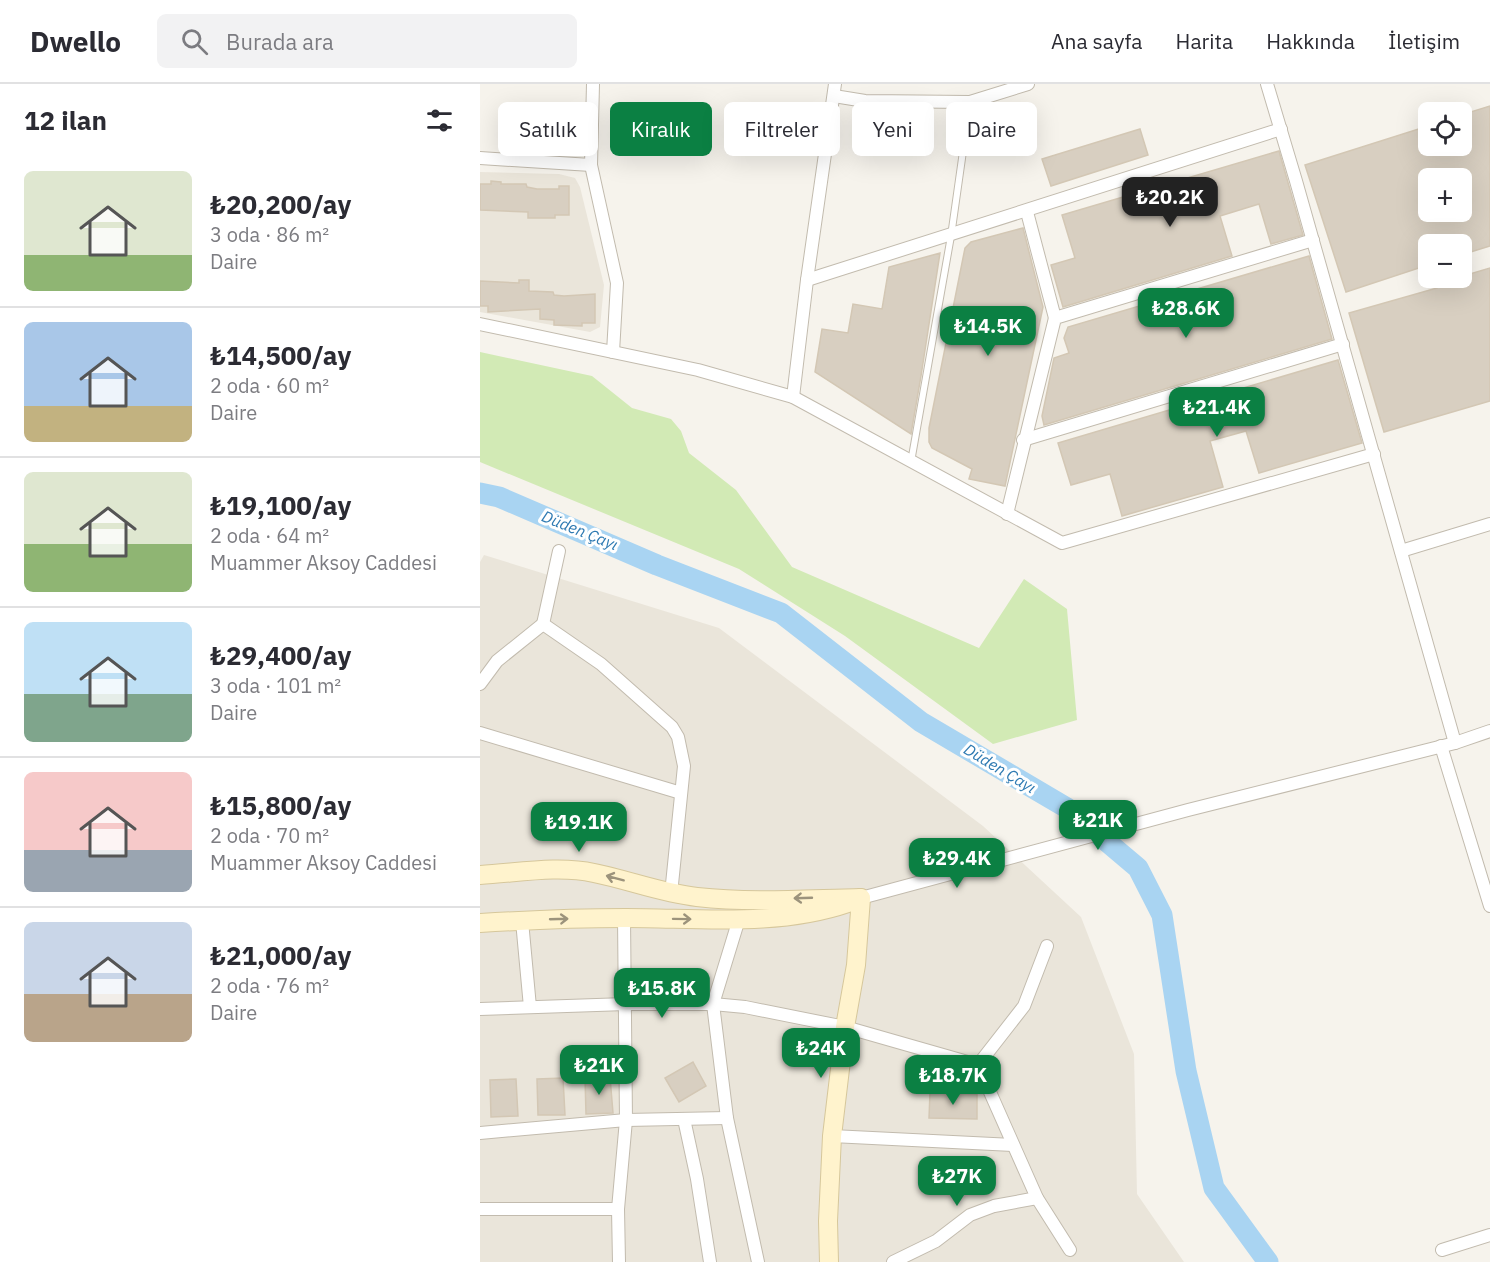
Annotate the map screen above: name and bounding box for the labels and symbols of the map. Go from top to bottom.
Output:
pin: ₺20.2K [1121,177,1219,228]
pin: ₺28.6K [1137,288,1235,339]
pin: ₺14.5K [939,306,1037,357]
pin: ₺21.4K [1168,387,1266,438]
water label: Düden Çayı [539,506,621,554]
water label: Düden Çayı [960,739,1040,797]
pin: ₺21K [1062,800,1134,851]
pin: ₺19.1K [530,802,628,853]
pin: ₺29.4K [908,838,1006,889]
one-way arrow [606,872,625,884]
one-way arrow [793,892,813,903]
one-way arrow [672,913,692,924]
one-way arrow [549,914,569,925]
pin: ₺15.8K [613,968,711,1019]
pin: ₺24K [785,1028,857,1079]
pin: ₺21K [563,1045,635,1096]
pin: ₺18.7K [904,1055,1002,1106]
pin: ₺27K [921,1156,993,1207]

